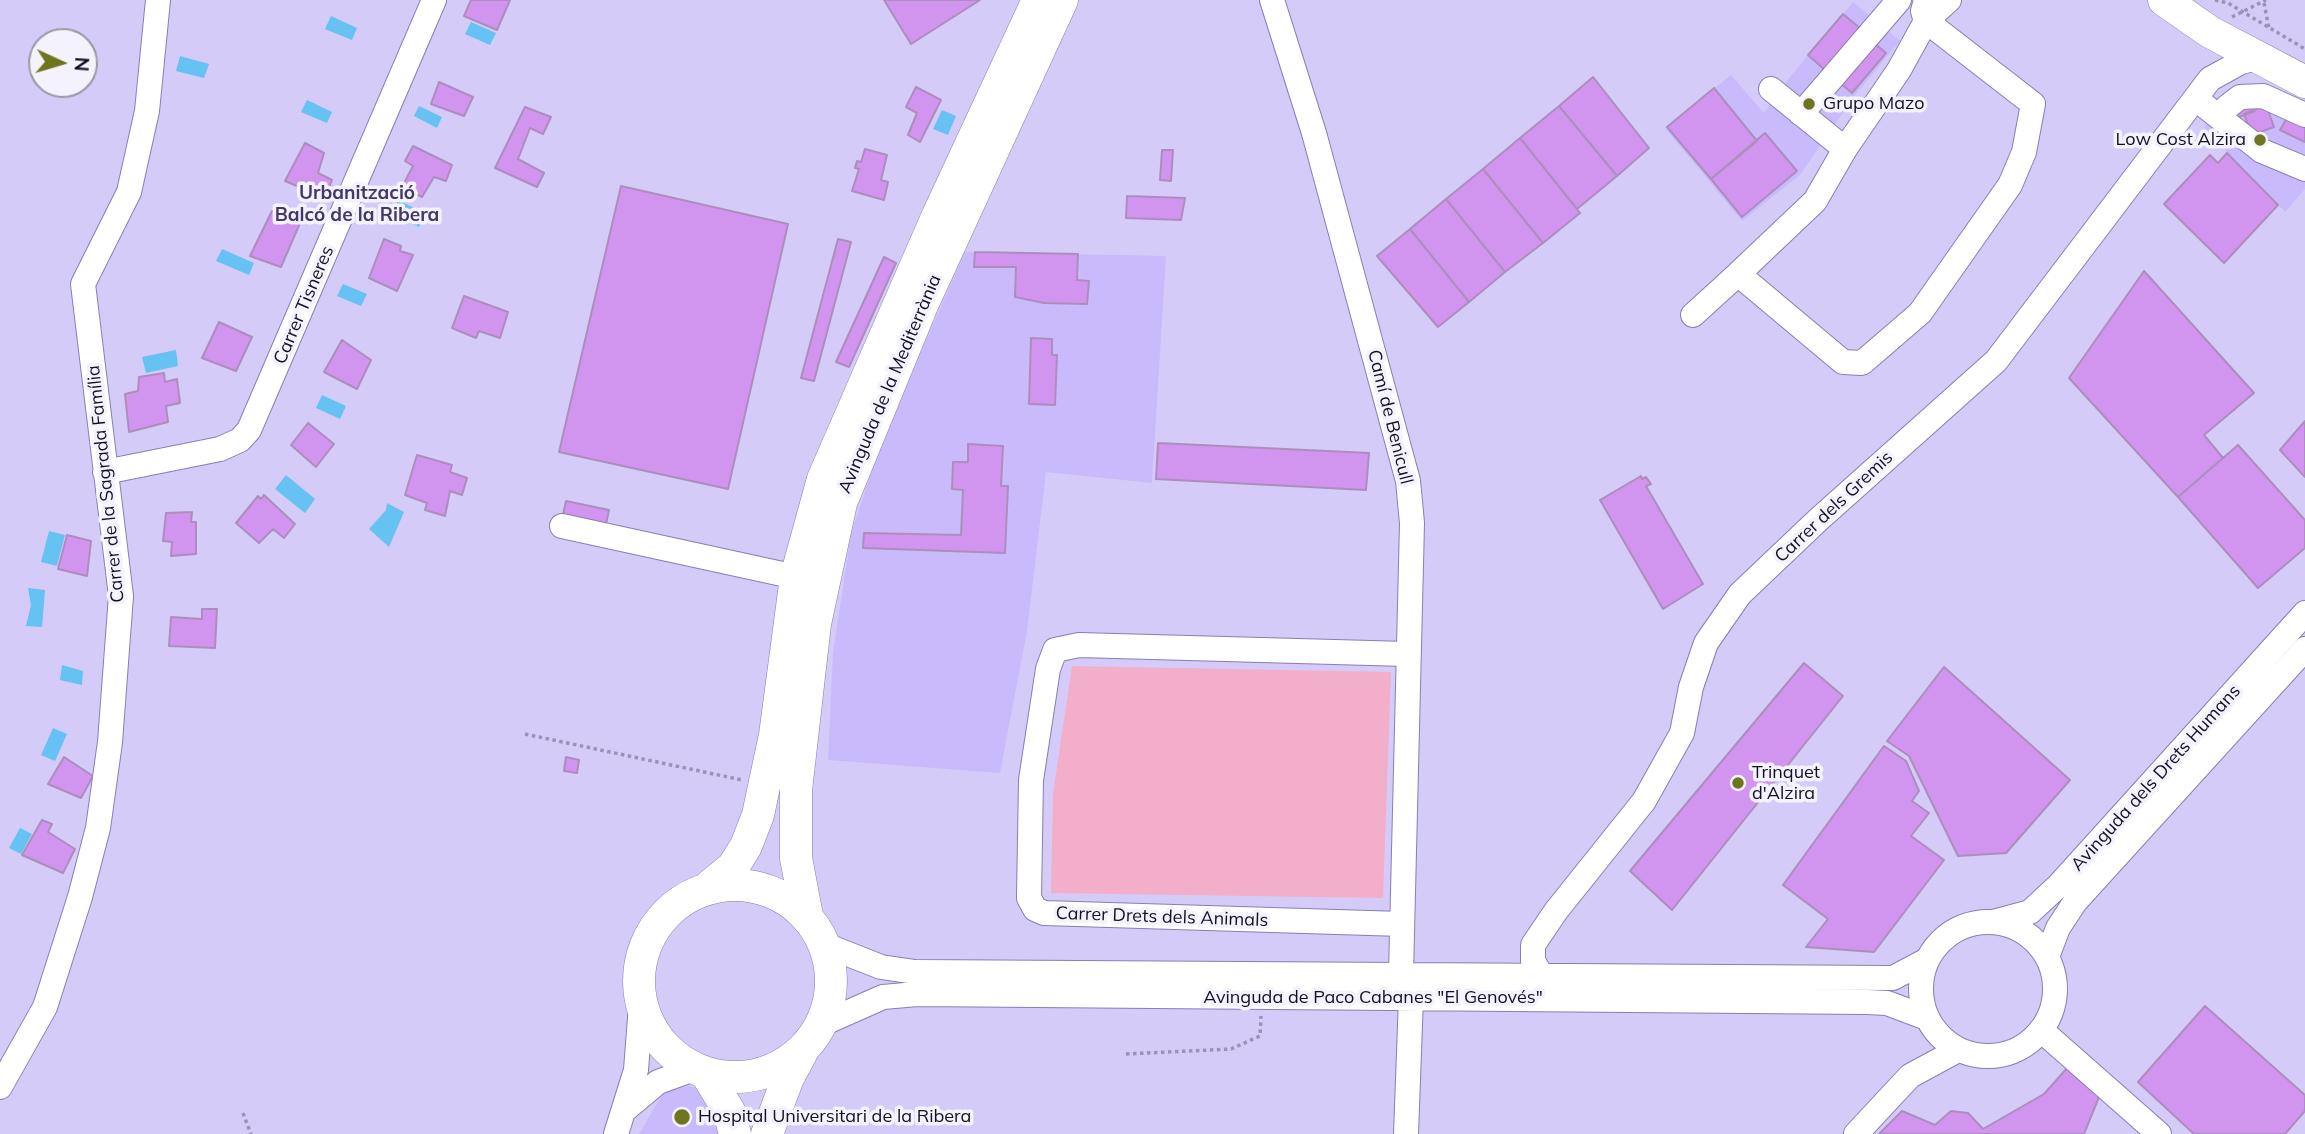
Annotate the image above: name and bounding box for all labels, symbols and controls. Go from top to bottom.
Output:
north arrow [28,28,98,98]
text: N [69,56,94,72]
place label: Grupo Mazo [1823,93,1925,115]
marker: Grupo Mazo [1801,96,1817,112]
place label: Low Cost Alzira [2116,129,2246,151]
marker: Low Cost Alzira [2252,132,2268,148]
district label: Urbanització Balcó de la Ribera [275,182,439,226]
street label: Carrer Tisneres [269,243,339,367]
street label: Avinguda de la Mediterrània [834,271,946,497]
street label: Camí de Benicull [1363,348,1417,486]
street label: Carrer de la Sagrada Família [83,364,129,604]
street label: Carrer dels Gremis [1770,447,1898,567]
street label: Avinguda dels Drets Humans [2067,680,2245,876]
place label: Trinquet d'Alzira [1752,762,1820,804]
marker: Trinquet d'Alzira [1730,775,1746,791]
street label: Carrer Drets dels Animals [1055,902,1269,932]
street label: Avinguda de Paco Cabanes "El Genovés" [1203,987,1543,1009]
place label: Hospital Universitari de la Ribera [698,1106,971,1128]
marker: Hospital Universitari de la Ribera [672,1107,692,1127]

